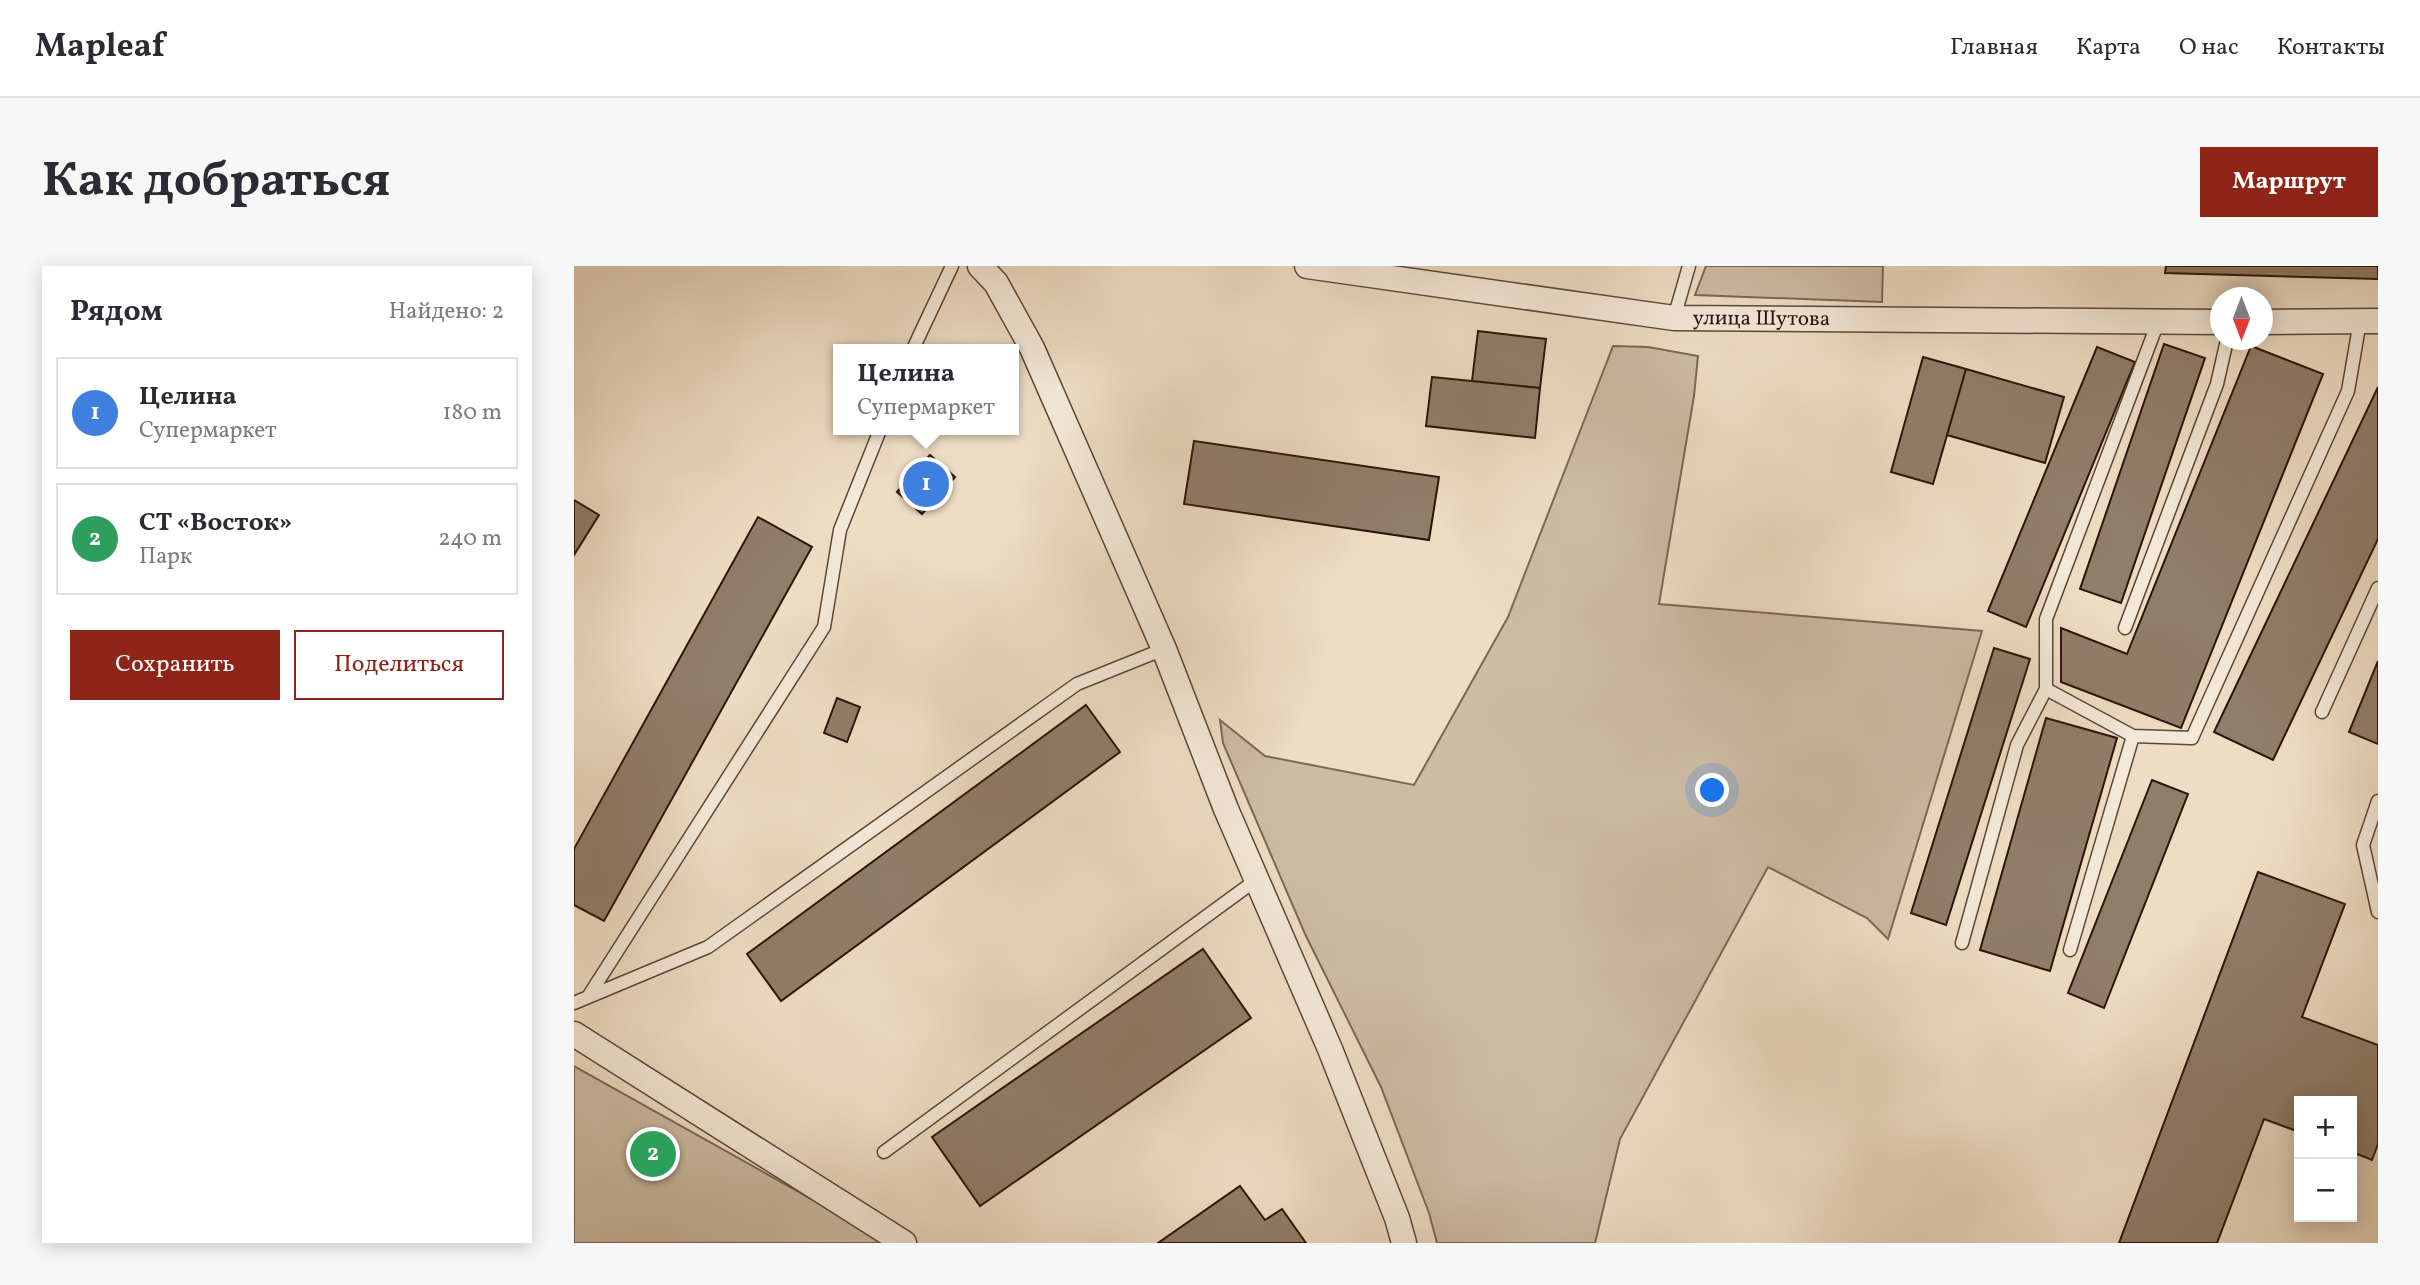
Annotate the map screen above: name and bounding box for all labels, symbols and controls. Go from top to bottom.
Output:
text: Mapleaf [35,25,165,71]
text: Главная [1950,31,2038,65]
text: Карта [2076,31,2141,65]
text: О нас [2179,31,2239,65]
text: Контакты [2277,31,2385,65]
button: Маршрут [2200,147,2378,217]
text: Как добраться [42,148,390,217]
north arrow [2210,287,2273,350]
text: Рядом [70,291,163,333]
text: Найдено: 2 [389,296,504,328]
street label: улица Шутова [1692,304,1830,334]
popup [833,344,1019,435]
text: Целина [857,356,955,392]
text: Целина [139,379,237,415]
text: Супермаркет [857,392,995,424]
text: 1 [90,397,100,429]
text: 180 m [443,397,502,429]
text: Супермаркет [139,415,277,447]
pin: 1 [903,458,949,510]
text: СТ «Восток» [139,505,292,541]
text: 2 [89,523,101,555]
text: 240 m [438,523,502,555]
text: Парк [139,541,192,573]
button: Сохранить [70,630,280,700]
button: Поделиться [294,630,504,700]
your location [1695,773,1729,807]
map controls [2294,1096,2357,1222]
button: + [2294,1096,2357,1159]
pin: 2 [630,1128,676,1180]
button: − [2294,1159,2357,1222]

